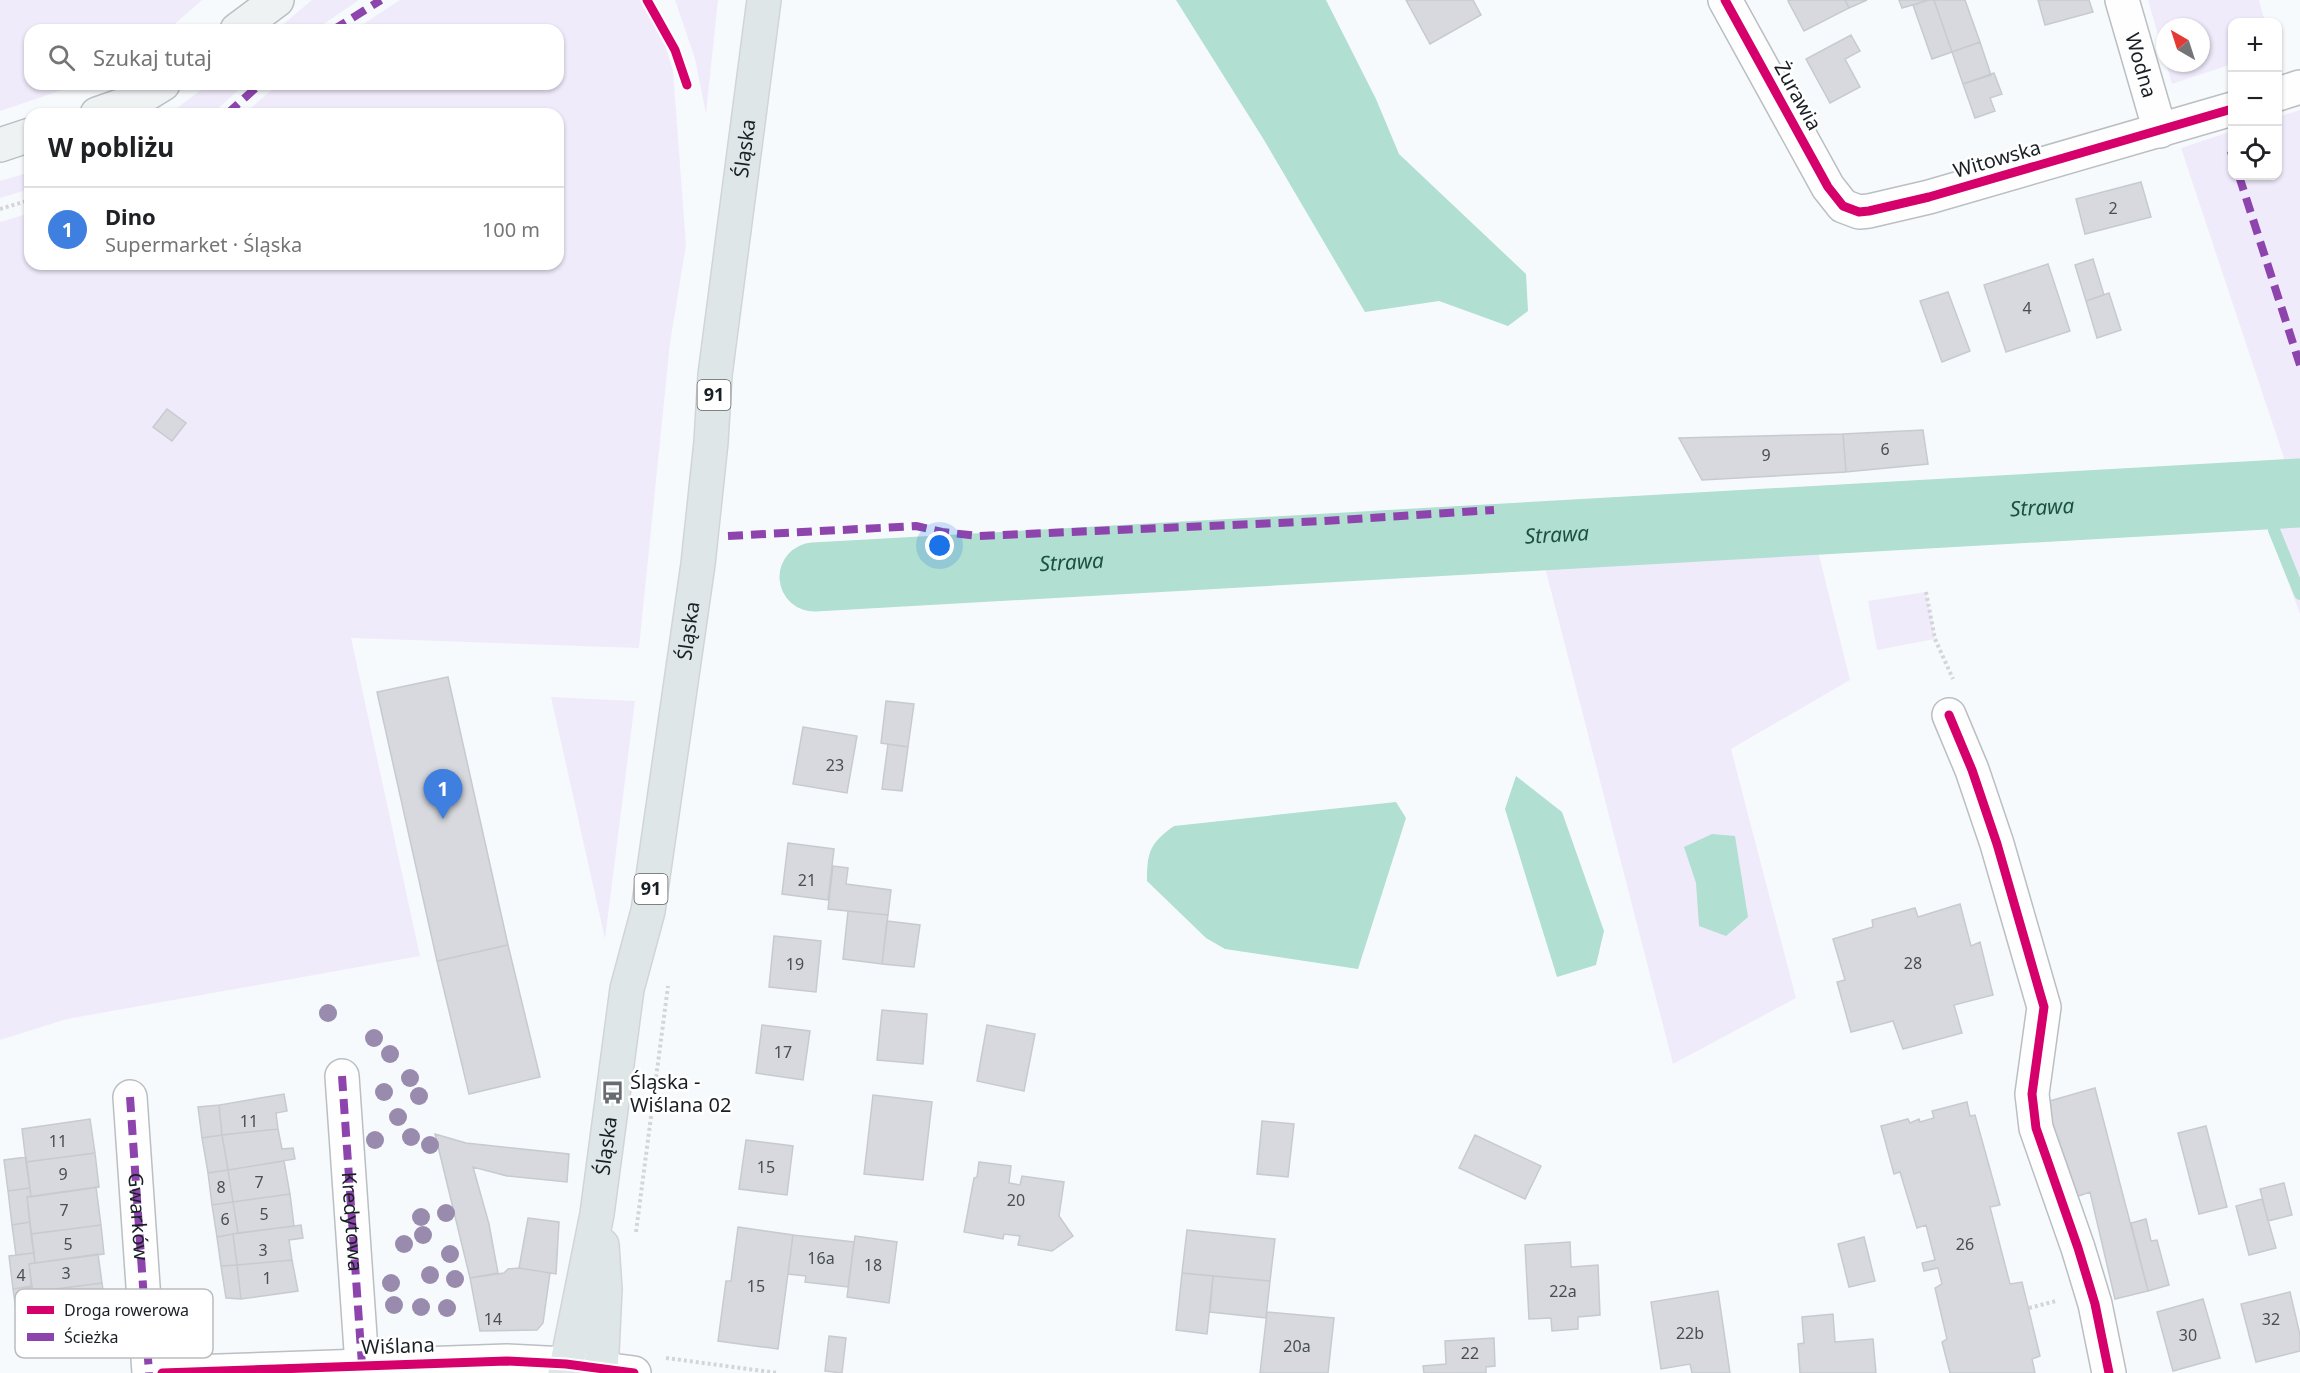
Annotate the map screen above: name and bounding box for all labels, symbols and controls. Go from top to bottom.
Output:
north arrow [2156,18,2210,72]
map controls [2228,18,2282,180]
button: + [2228,18,2282,72]
search box [24,24,564,90]
street label: Wodna [2119,30,2164,101]
icon: search [45,41,78,74]
text: Szukaj tutaj [93,42,212,72]
street label: Żurawia [1768,56,1828,135]
button: − [2228,72,2282,126]
street label: Śląska [727,117,761,179]
button: locate [2228,126,2282,180]
text: W pobliżu [48,129,174,165]
street label: Witowska [1950,133,2044,184]
house number: 2 [2108,197,2118,219]
text: Dino [105,201,156,231]
text: 1 [62,216,73,243]
text: 100 m [482,216,540,243]
text: Supermarket · Śląska [105,231,302,258]
house number: 4 [2022,297,2032,319]
road number: 91 [698,380,730,410]
house number: 6 [1880,438,1890,460]
house number: 9 [1761,444,1771,466]
water label: Strawa [2009,491,2075,522]
water label: Strawa [1524,518,1590,550]
your location [925,531,954,560]
water label: Strawa [1038,546,1105,577]
street label: Śląska [670,600,705,662]
house number: 23 [826,754,844,776]
pin: 1 [424,770,462,819]
house number: 21 [798,869,816,891]
road number: 91 [634,874,668,904]
house number: 28 [1904,952,1922,974]
house number: 19 [786,953,804,975]
house number: 17 [774,1041,792,1063]
place label: Śląska - Wiślana 02 [630,1068,731,1118]
bus stop icon: Śląska - Wiślana 02 [599,1080,625,1106]
house number: 11 [240,1110,258,1132]
street label: Śląska [588,1115,623,1177]
house number: 11 [49,1130,67,1152]
house number: 15 [757,1156,775,1178]
house number: 9 [58,1163,68,1185]
house number: 7 [254,1171,264,1193]
street label: Kredytowa [336,1171,369,1272]
street label: Gwarków [122,1172,155,1262]
house number: 8 [216,1176,226,1198]
house number: 20 [1007,1189,1025,1211]
house number: 7 [59,1199,69,1221]
house number: 5 [259,1203,269,1225]
house number: 6 [220,1208,230,1230]
house number: 5 [63,1233,73,1255]
house number: 26 [1956,1233,1974,1255]
house number: 3 [258,1239,268,1261]
house number: 16a [807,1247,835,1269]
house number: 18 [864,1254,882,1276]
house number: 3 [61,1262,71,1284]
house number: 4 [16,1264,26,1286]
house number: 1 [262,1267,272,1289]
house number: 15 [747,1275,765,1297]
house number: 22a [1549,1280,1577,1302]
legend [15,1289,213,1358]
text: Droga rowerowa [64,1299,189,1321]
house number: 14 [484,1308,502,1330]
house number: 32 [2262,1308,2280,1330]
house number: 22b [1676,1322,1704,1344]
house number: 30 [2179,1324,2197,1346]
text: Ścieżka [64,1326,119,1348]
street label: Wiślana [361,1331,435,1360]
house number: 20a [1283,1335,1311,1357]
house number: 22 [1461,1342,1479,1364]

